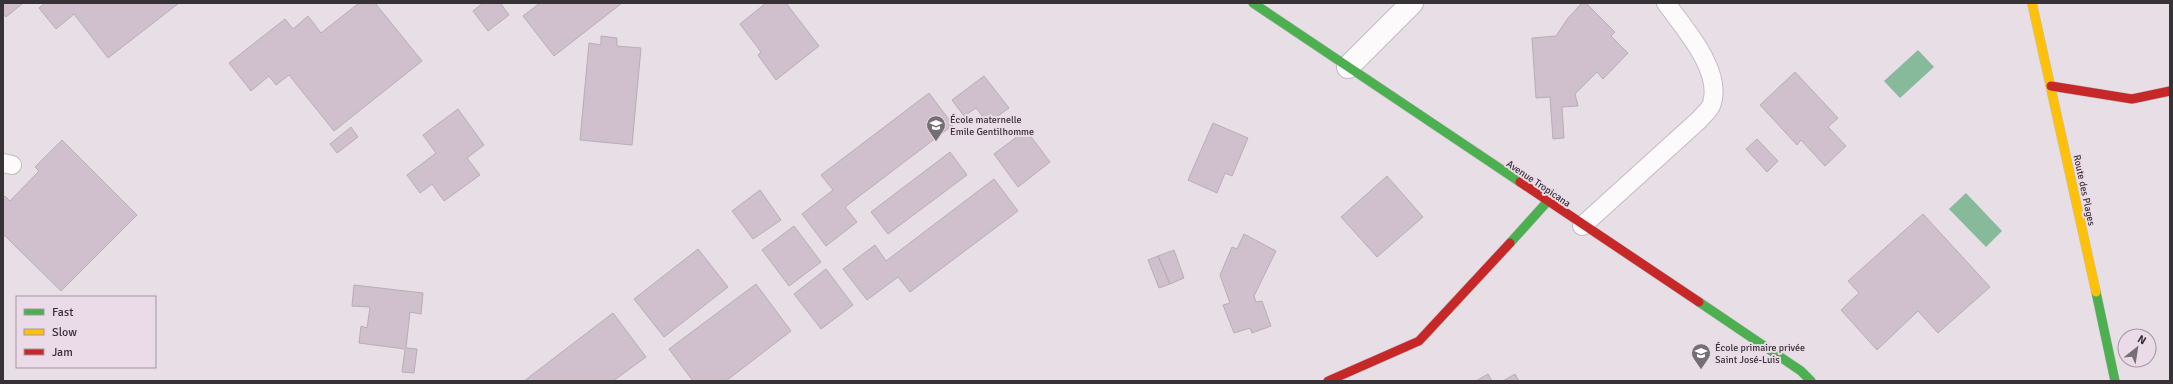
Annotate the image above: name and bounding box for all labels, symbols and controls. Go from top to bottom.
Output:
place label: École maternelle Emile Gentilhomme [950,113,1034,138]
school or university icon: École maternelle Emile Gentilhomme [925,114,947,142]
street label: Route des Plages [2071,154,2098,227]
street label: Avenue Tropicana [1504,158,1573,210]
legend [16,296,156,368]
text: Fast [52,305,73,320]
text: Slow [52,325,77,340]
north arrow [2117,328,2157,368]
text: N [2135,332,2148,347]
place label: École primaire privée Saint José-Luis [1715,341,1805,366]
school or university icon: École primaire privée Saint José-Luis [1690,342,1712,370]
text: Jam [52,345,73,360]

